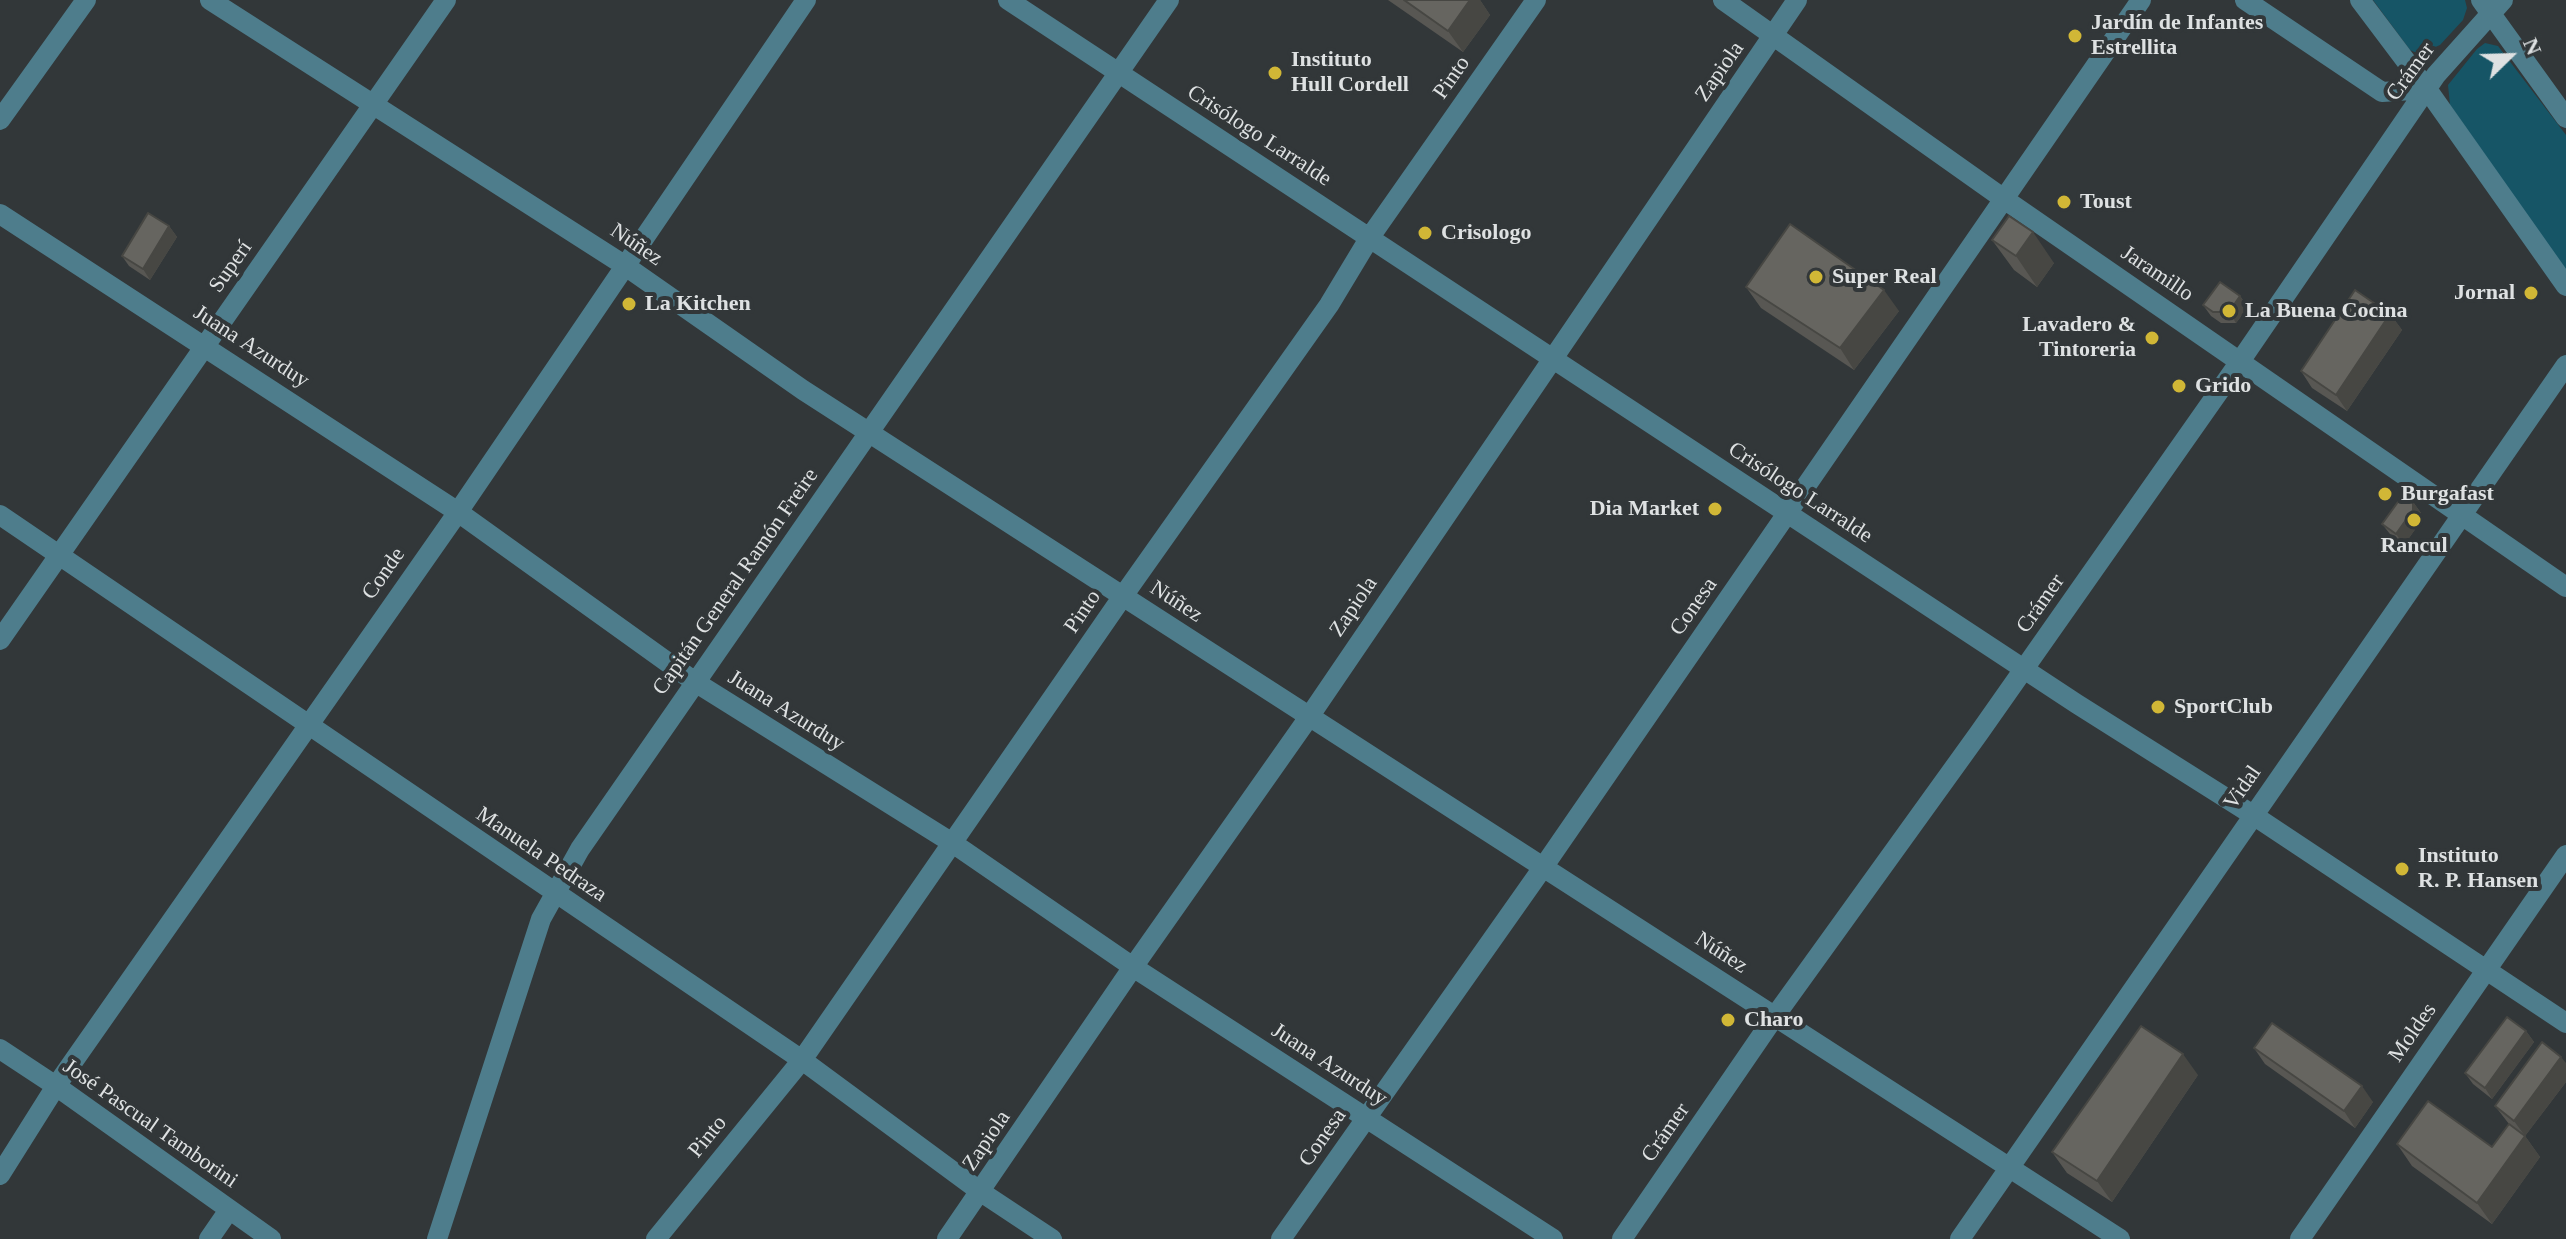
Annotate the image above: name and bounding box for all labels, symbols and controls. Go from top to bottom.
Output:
place label: Jardín de Infantes Estrellita [2091,10,2263,62]
north arrow [2470,16,2550,96]
marker: Jardín de Infantes Estrellita [2066,27,2084,45]
text: N [2518,34,2547,59]
street label: Zapiola [1690,37,1750,107]
street label: Crámer [2381,38,2441,106]
place label: Instituto Hull Cordell [1291,47,1409,98]
street label: Pinto [1428,51,1476,105]
marker: Instituto Hull Cordell [1266,64,1284,82]
street label: Crisólogo Larralde [1182,80,1336,192]
place label: Toust [2080,189,2132,215]
marker: Toust [2055,193,2073,211]
street label: Núñez [605,218,667,272]
place label: Crisologo [1441,220,1531,246]
marker: Crisologo [1416,224,1434,242]
street label: Superí [204,236,258,298]
street label: Jaramillo [2116,240,2198,308]
place label: Super Real [1832,264,1936,290]
marker: Super Real [1807,268,1825,286]
place label: Jornal [2454,280,2515,306]
marker: Jornal [2522,284,2540,302]
place label: La Kitchen [645,291,751,317]
marker: La Kitchen [620,295,638,313]
place label: La Buena Cocina [2245,298,2408,324]
street label: Juana Azurduy [188,300,314,394]
marker: La Buena Cocina [2220,302,2238,320]
place label: Lavadero & Tintoreria [2022,312,2136,364]
marker: Lavadero & Tintoreria [2143,329,2161,347]
place label: Grido [2195,373,2251,399]
marker: Grido [2170,377,2188,395]
street label: Crisólogo Larralde [1723,437,1877,549]
street label: Capitán General Ramón Freire [648,464,824,700]
place label: Burgafast [2401,481,2494,507]
marker: Burgafast [2376,485,2394,503]
place label: Dia Market [1590,496,1699,522]
marker: Dia Market [1706,500,1724,518]
marker: Rancul [2405,511,2423,529]
place label: Rancul [2380,533,2448,559]
street label: Conde [357,543,411,605]
street label: Crámer [2011,569,2071,639]
street label: Zapiola [1324,572,1384,642]
street label: Conesa [1665,573,1723,641]
street label: Núñez [1145,575,1207,629]
street label: Pinto [1059,585,1107,639]
street label: Juana Azurduy [723,665,849,757]
place label: SportClub [2174,694,2273,720]
marker: SportClub [2149,698,2167,716]
street label: Vidal [2219,761,2267,815]
street label: Manuela Pedraza [471,802,611,908]
place label: Instituto R. P. Hansen [2418,843,2538,894]
marker: Instituto R. P. Hansen [2393,860,2411,878]
street label: Núñez [1690,926,1752,980]
street label: Moldes [2383,998,2443,1068]
place label: Charo [1744,1007,1803,1033]
marker: Charo [1719,1011,1737,1029]
street label: Juana Azurduy [1266,1018,1392,1112]
street label: José Pascual Tamborini [57,1054,243,1194]
street label: Crámer [1636,1098,1696,1168]
street label: Conesa [1294,1104,1352,1172]
street label: Zapiola [957,1106,1017,1176]
street label: Pinto [683,1111,733,1163]

